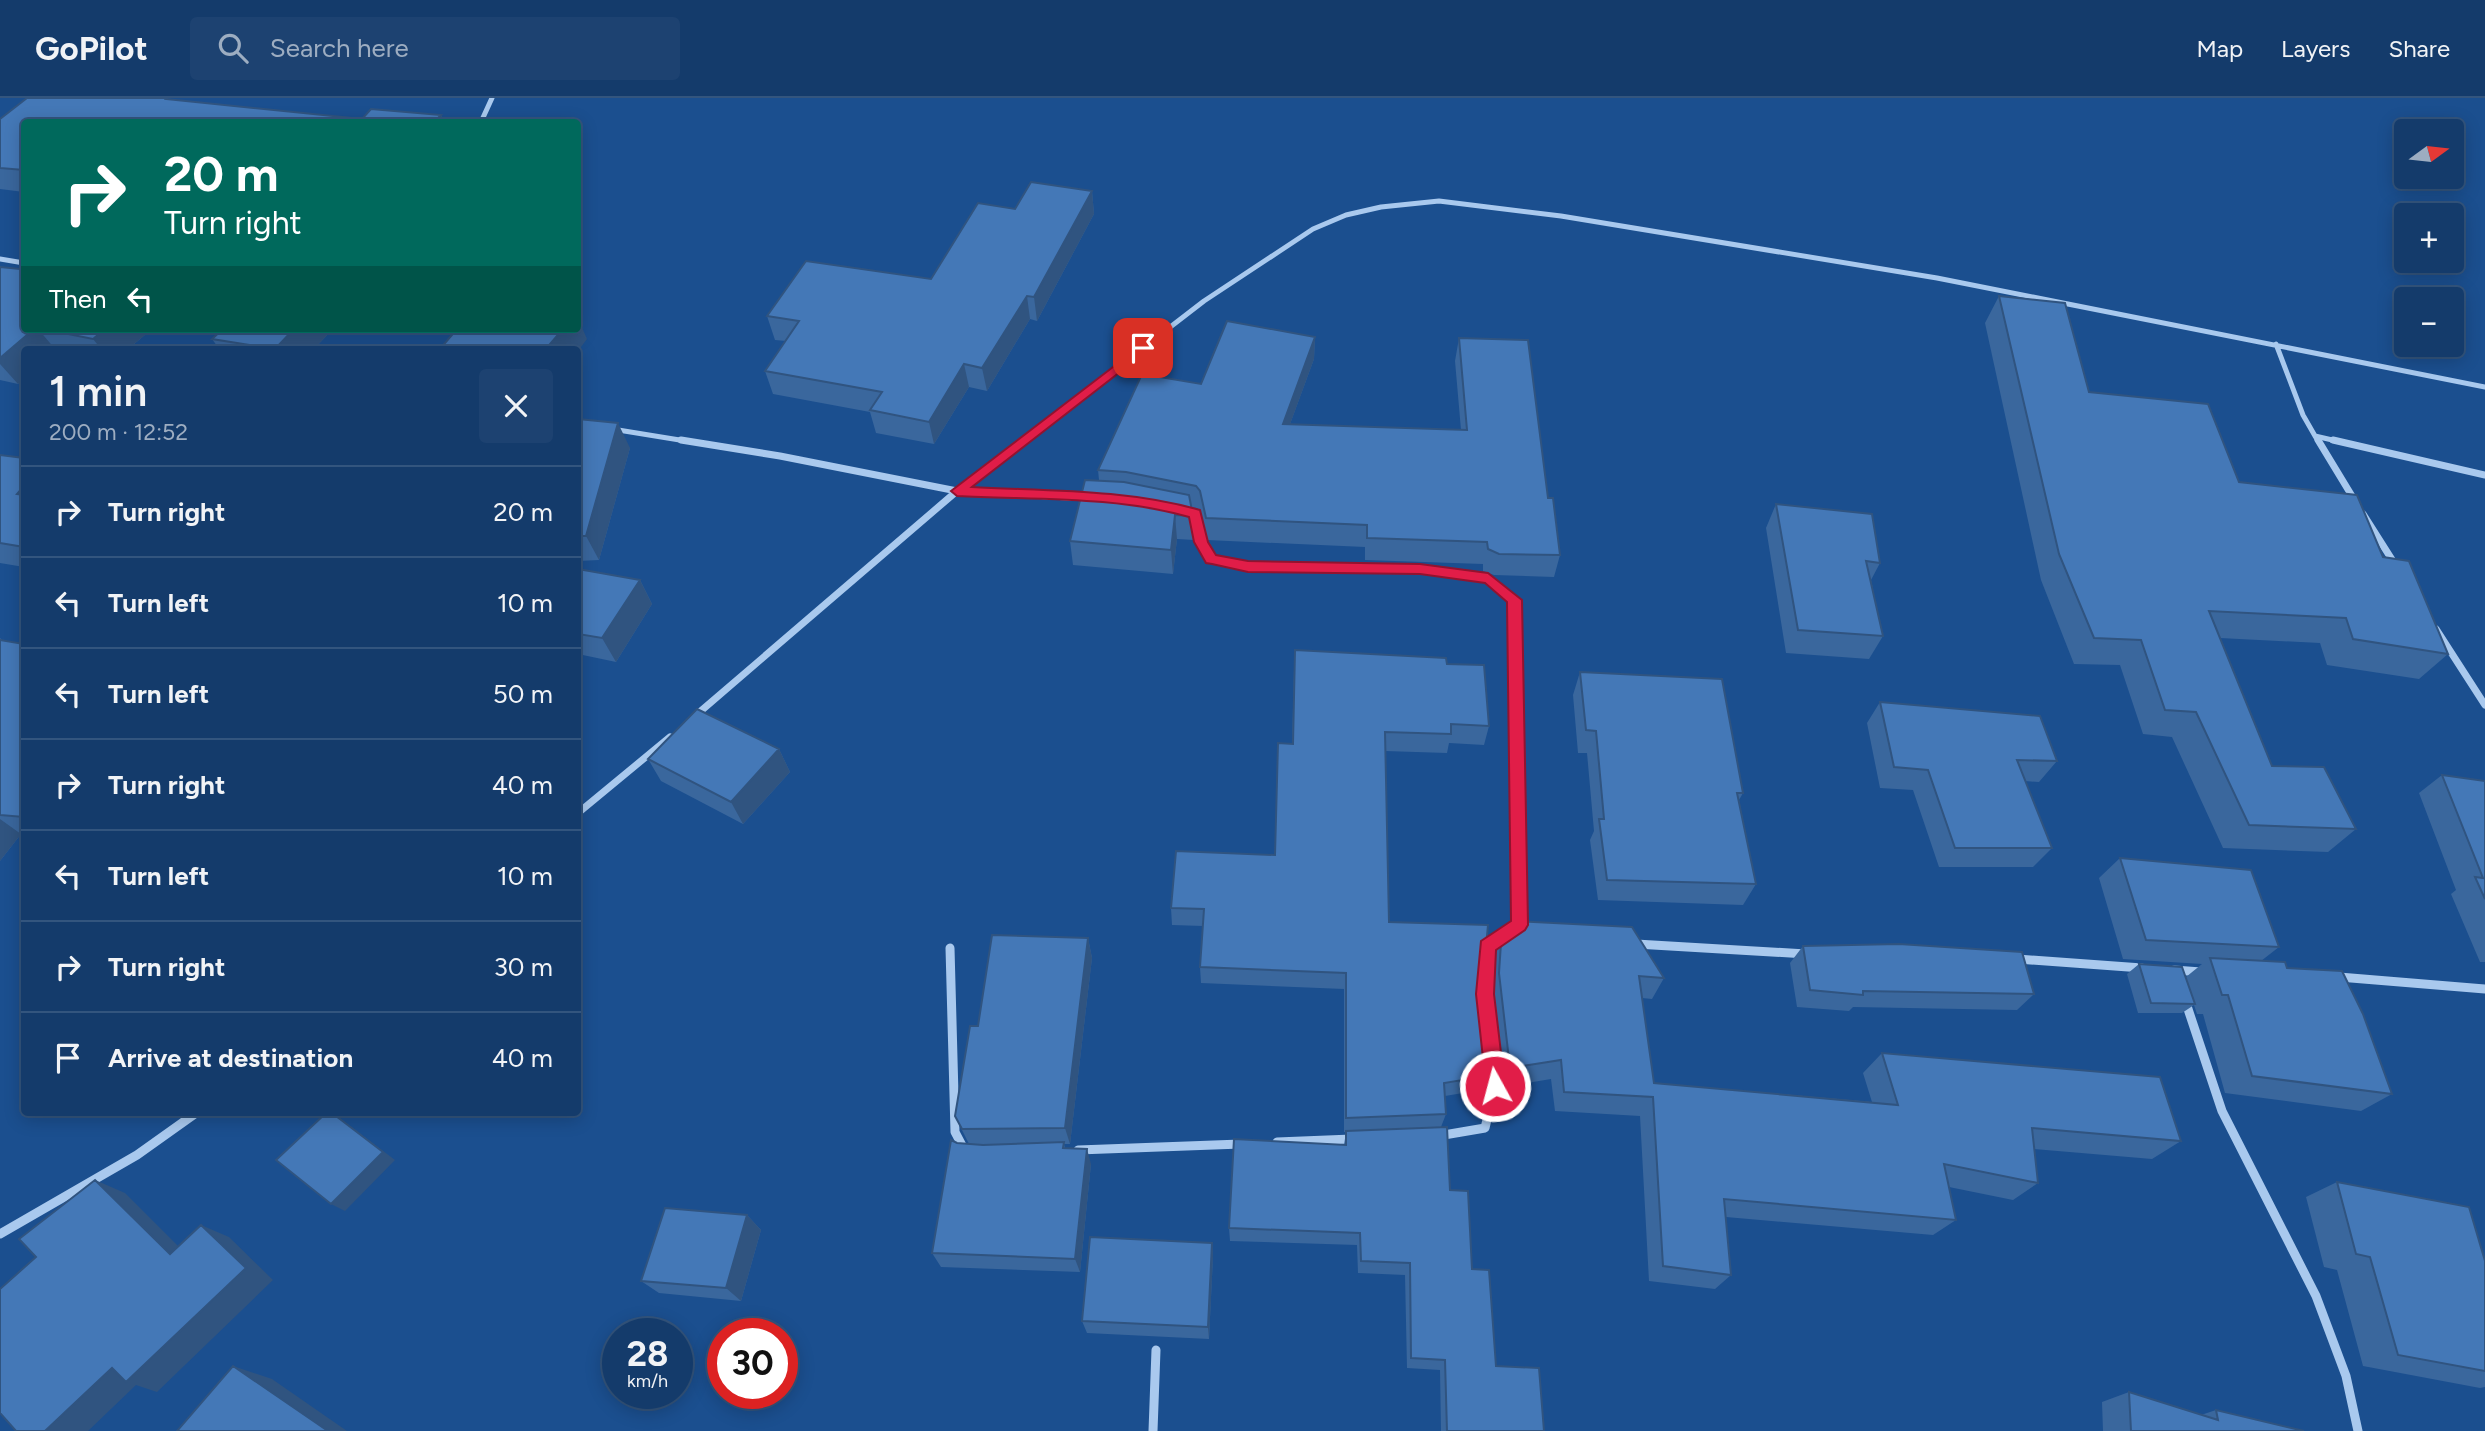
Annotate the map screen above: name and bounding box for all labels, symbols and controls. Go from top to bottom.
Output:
search box [190,17,680,80]
text: GoPilot [35,29,148,68]
icon: search [214,29,252,67]
text: Search here [270,32,409,64]
text: Map [2196,34,2243,63]
text: Layers [2281,34,2350,63]
text: Share [2388,34,2450,63]
north arrow [2394,119,2464,189]
map controls [2394,119,2464,357]
text: 20 m [164,144,279,203]
icon: right [49,147,140,238]
button: + [2394,203,2464,273]
text: Turn right [164,204,302,242]
icon: left [121,280,159,318]
text: Then [49,283,107,315]
button: − [2394,287,2464,357]
pin [1113,318,1173,378]
icon: arrive [1124,329,1162,367]
text: 1 min [49,366,147,417]
button: close [479,369,553,443]
text: 200 m · 12:52 [49,418,188,446]
icon: right [49,493,87,531]
text: Turn right [108,496,225,528]
text: 20 m [493,496,553,528]
icon: left [49,584,87,622]
text: Turn left [108,587,209,619]
text: 10 m [497,587,553,619]
icon: left [49,675,87,713]
text: Turn left [108,678,209,710]
text: 50 m [493,678,553,710]
icon: right [49,766,87,804]
text: Turn right [108,769,225,801]
text: 40 m [492,769,553,801]
icon: left [49,857,87,895]
text: Turn left [108,860,209,892]
text: 10 m [497,860,553,892]
icon: right [49,948,87,986]
text: Turn right [108,951,225,983]
text: 30 m [494,951,553,983]
icon: arrive [49,1039,87,1077]
text: Arrive at destination [108,1042,353,1074]
text: 40 m [492,1042,553,1074]
position arrow [1458,1049,1532,1123]
speed limit sign: 30 [707,1318,798,1409]
text: 28 [627,1333,668,1375]
text: km/h [627,1370,668,1392]

